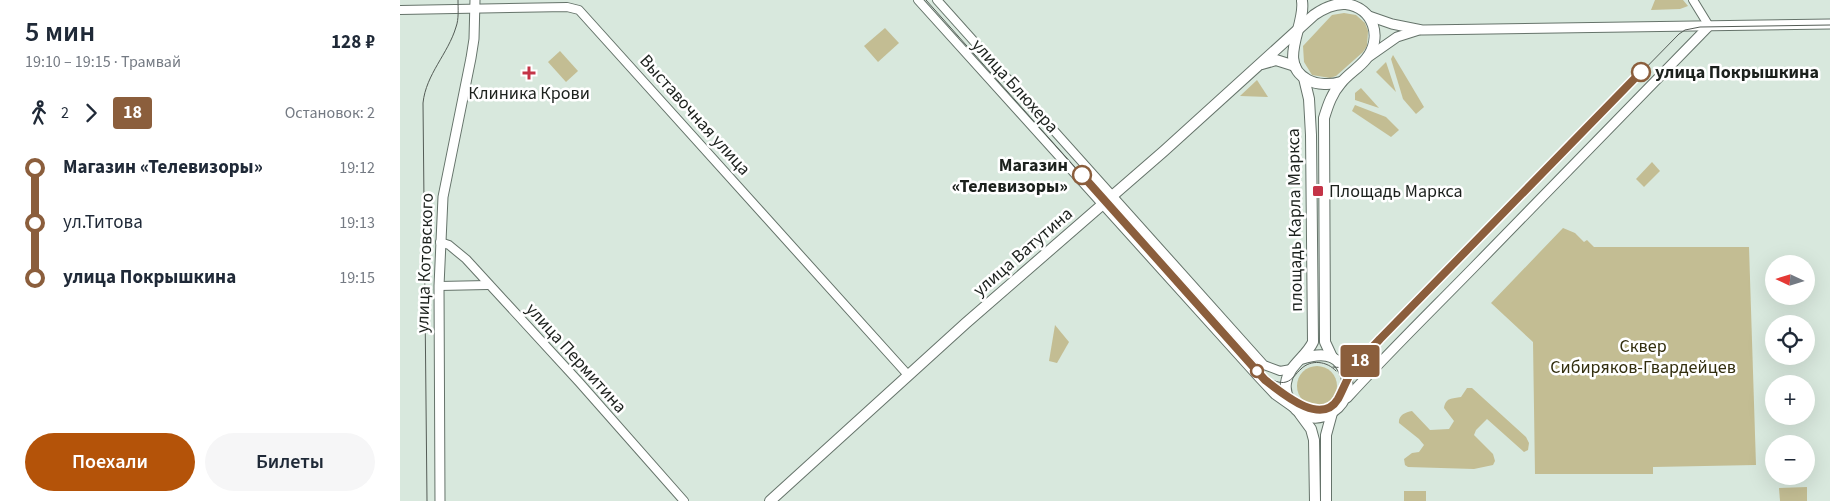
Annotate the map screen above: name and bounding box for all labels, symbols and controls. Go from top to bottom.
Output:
text: 5 мин [25,12,95,52]
text: 128 ₽ [331,29,375,56]
street label: улица Блюхера [966,33,1064,139]
street label: Выставочная улица [634,49,756,181]
text: 19:10 – 19:15 · Трамвай [25,51,181,73]
place label: улица Покрышкина [1655,60,1819,85]
marker: улица Покрышкина [1631,62,1651,82]
marker: Клиника Крови [522,66,536,80]
place label: Клиника Крови [468,81,590,106]
icon: walk [25,99,53,127]
icon: forward [77,99,105,127]
text: 18 [123,100,142,125]
text: 2 [61,102,69,124]
text: Остановок: 2 [285,102,375,124]
street label: площадь Карла Маркса [1281,128,1309,312]
place label: Магазин «Телевизоры» [952,153,1068,199]
text: Магазин «Телевизоры» [63,154,263,181]
text: 19:12 [339,157,375,179]
marker: Магазин «Телевизоры» [1072,165,1092,185]
place label: Площадь Маркса [1329,179,1463,204]
marker: Площадь Маркса [1311,184,1325,198]
street label: улица Котовского [410,192,440,334]
street label: улица Ватутина [968,202,1078,302]
text: ул.Титова [63,209,143,236]
text: 19:13 [339,212,375,234]
north arrow [1765,255,1815,305]
map controls [1765,255,1815,485]
text: улица Покрышкина [63,264,236,291]
text: 19:15 [339,267,375,289]
street label: улица Пермитина [520,297,632,419]
button: locate [1765,315,1815,365]
park label: Сквер Сибиряков-Гвардейцев [1550,334,1736,380]
line badge: 18 [1338,345,1382,377]
text: 18 [1350,348,1370,373]
unlabelled marker [1250,364,1264,378]
button: + [1765,375,1815,425]
button: Поехали [25,433,195,491]
button: Билеты [205,433,375,491]
button: − [1765,435,1815,485]

